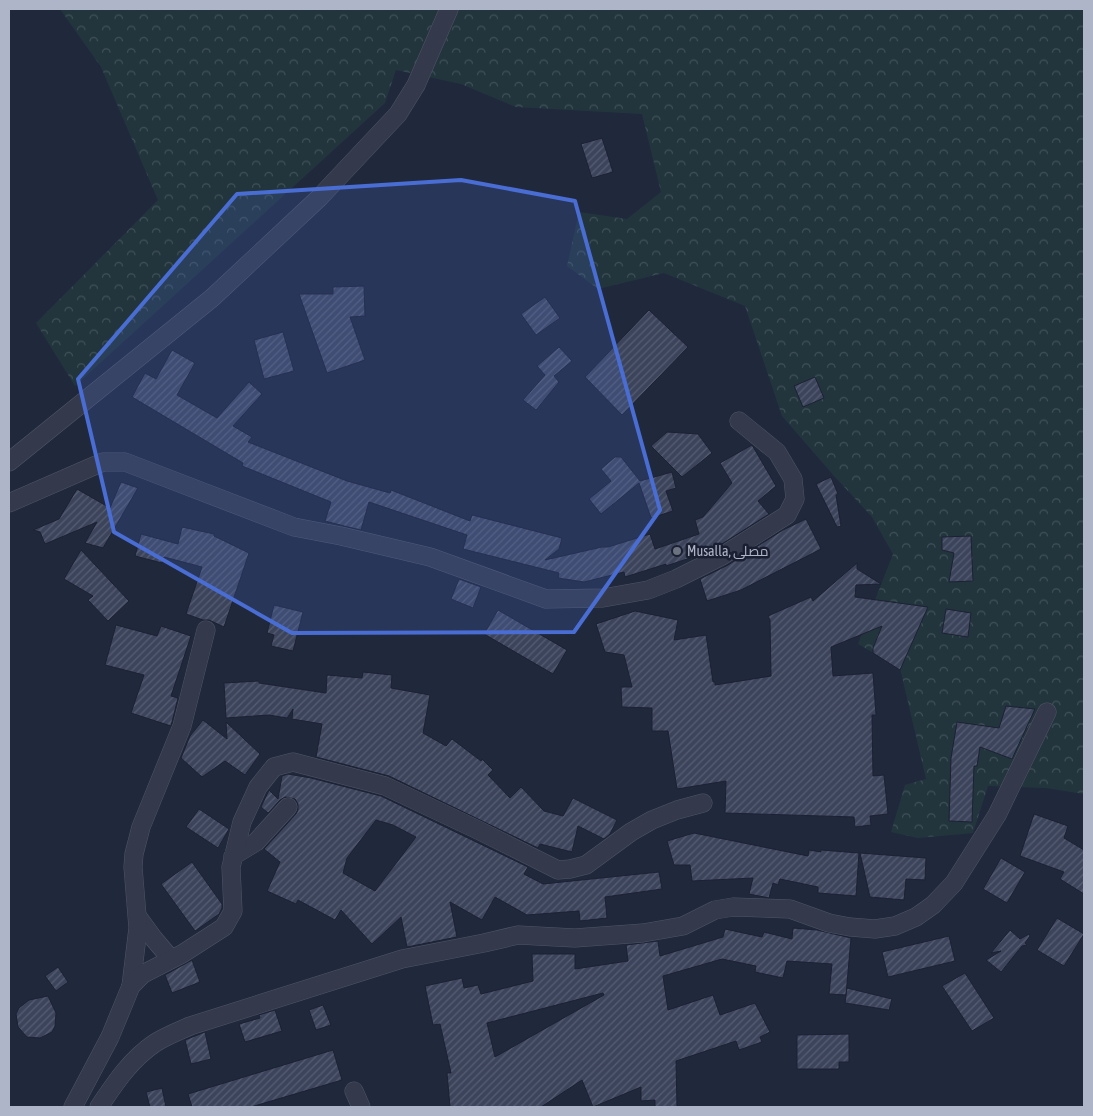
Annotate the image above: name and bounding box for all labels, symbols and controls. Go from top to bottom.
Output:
place label: Musalla, مصلى [687,543,769,559]
marker: Musalla, مصلى [671,545,683,557]

